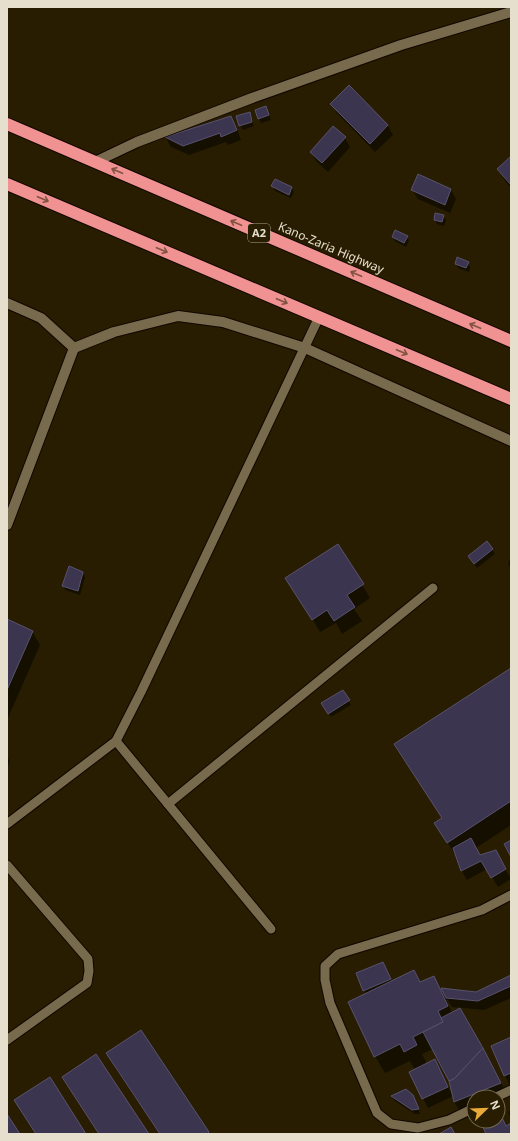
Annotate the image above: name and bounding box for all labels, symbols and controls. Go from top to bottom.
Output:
one-way arrow [112,167,124,175]
one-way arrow [36,196,48,204]
street label: Kano-Zaria Highway [276,218,387,278]
one-way arrow [231,219,243,226]
road number: A2 [248,224,270,242]
one-way arrow [156,247,168,255]
one-way arrow [350,270,362,278]
one-way arrow [276,298,288,306]
one-way arrow [470,322,482,329]
one-way arrow [395,349,407,357]
north arrow [466,1089,506,1129]
text: N [487,1098,504,1112]

